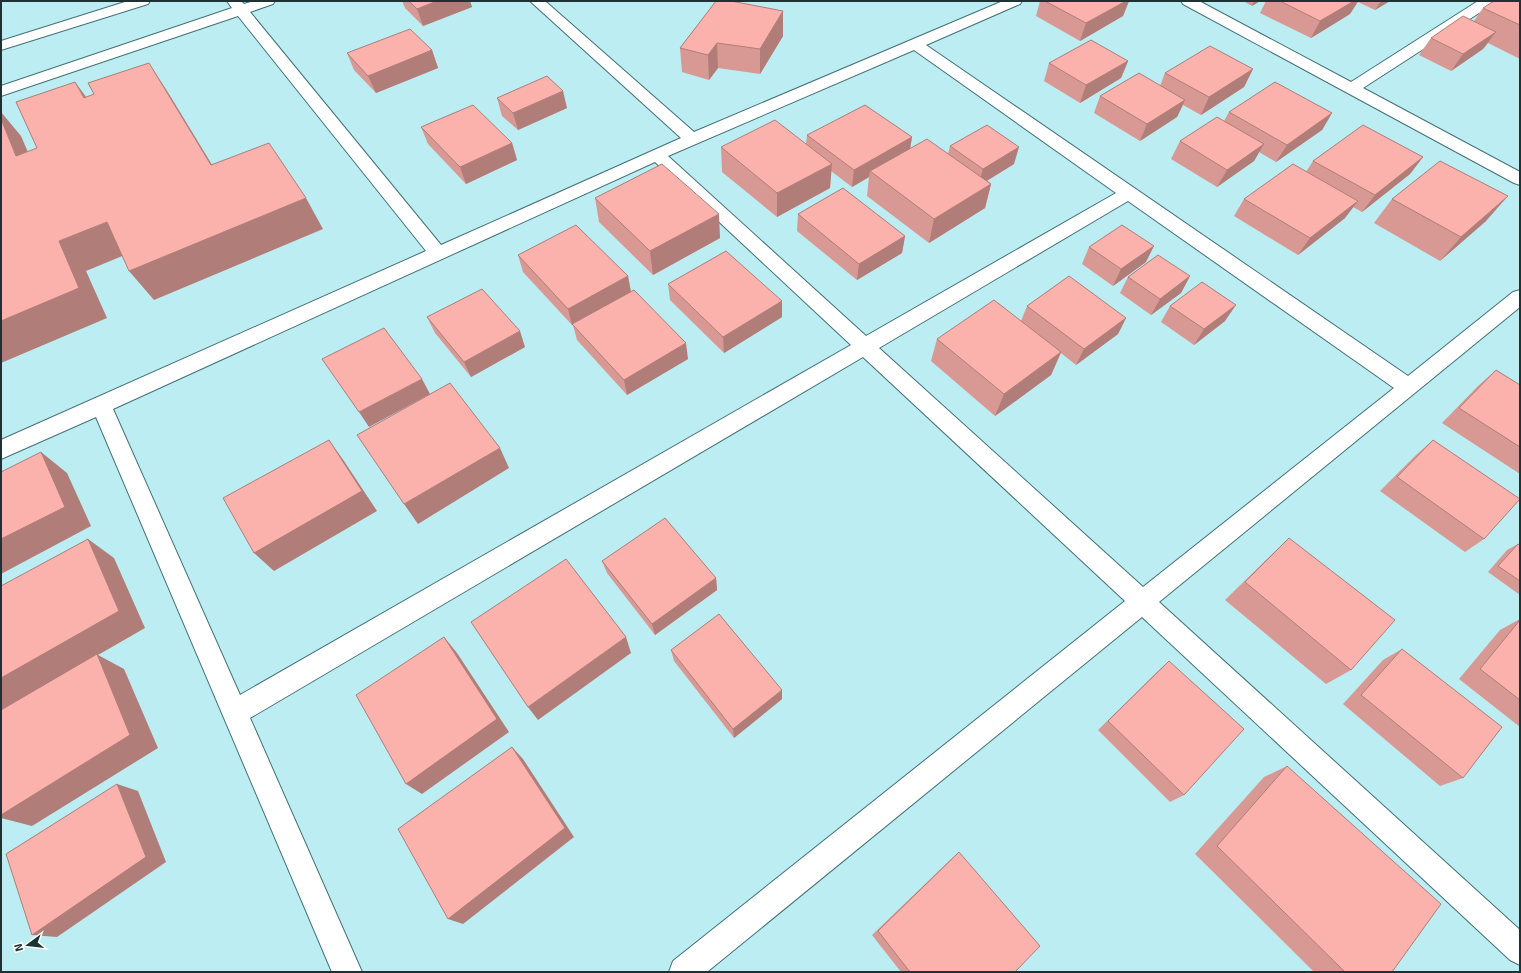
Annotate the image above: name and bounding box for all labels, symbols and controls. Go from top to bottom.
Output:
north arrow [8,925,48,965]
text: N [12,942,26,953]

